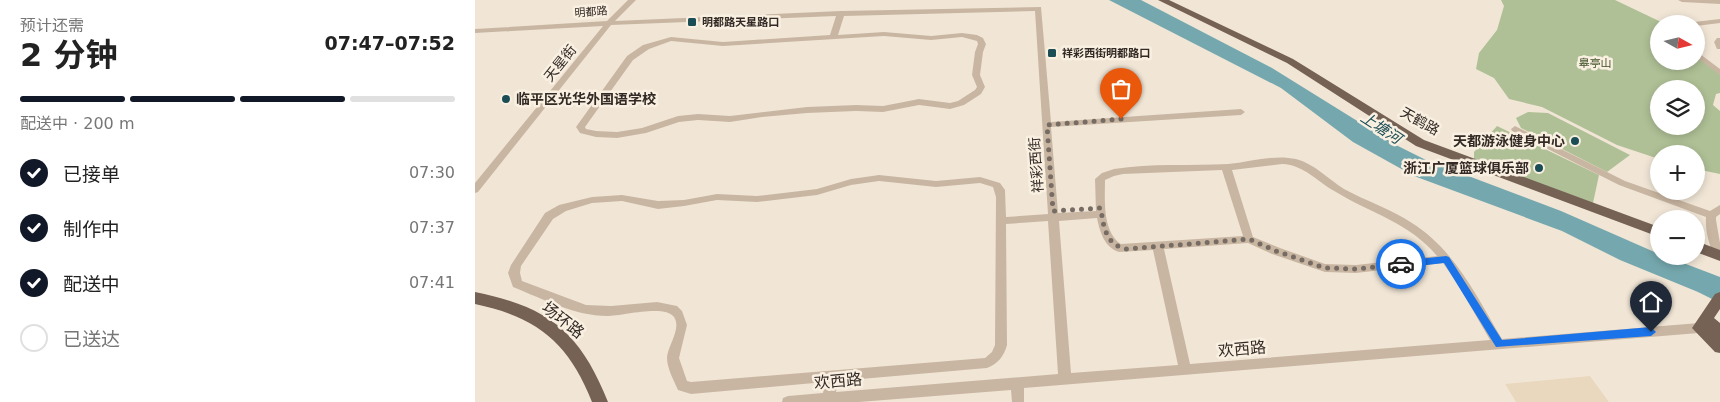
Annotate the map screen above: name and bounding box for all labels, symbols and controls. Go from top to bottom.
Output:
street label: 明都路 [574,4,608,20]
north arrow [1650,15,1705,70]
map controls [1650,15,1705,265]
text: 预计还需 [20,16,84,35]
marker: 明都路天星路口 [686,16,698,28]
place label: 明都路天星路口 [702,16,779,29]
text: 07:47–07:52 [325,32,455,54]
text: 2 分钟 [20,36,117,74]
street label: 天星街 [541,42,579,84]
marker: 祥彩西街明都路口 [1046,47,1058,59]
place label: 祥彩西街明都路口 [1062,47,1150,60]
park label: 皋亭山 [1579,57,1612,70]
pin [1100,68,1142,119]
icon: bag [1107,75,1135,103]
button: layers [1650,80,1705,135]
place label: 临平区光华外国语学校 [516,91,656,107]
marker: 临平区光华外国语学校 [500,93,512,105]
street label: 天鹤路 [1398,104,1442,138]
water label: 上塘河 [1357,108,1407,149]
text: 配送中 · 200 m [20,114,134,133]
place label: 天都游泳健身中心 [1453,133,1565,149]
marker: 天都游泳健身中心 [1569,135,1581,147]
street label: 祥彩西街 [1026,137,1046,193]
button: + [1650,145,1705,200]
icon: check [20,159,48,187]
place label: 浙江广厦篮球俱乐部 [1403,160,1529,176]
marker: 浙江广厦篮球俱乐部 [1533,162,1545,174]
text: 已接单 [63,163,120,185]
text: 07:30 [409,163,455,182]
button: − [1650,210,1705,265]
icon: check [20,214,48,242]
text: 制作中 [63,218,120,240]
text: 07:37 [409,218,455,237]
courier [1376,239,1426,289]
icon: car [1387,250,1415,278]
icon: check [20,269,48,297]
text: 配送中 [63,273,120,295]
text: 07:41 [409,273,455,292]
pin [1630,281,1672,332]
icon: home [1637,288,1665,316]
street label: 场环路 [538,298,588,342]
text: 已送达 [63,328,120,350]
street label: 欢西路 [1217,337,1267,361]
street label: 欢西路 [813,369,863,393]

